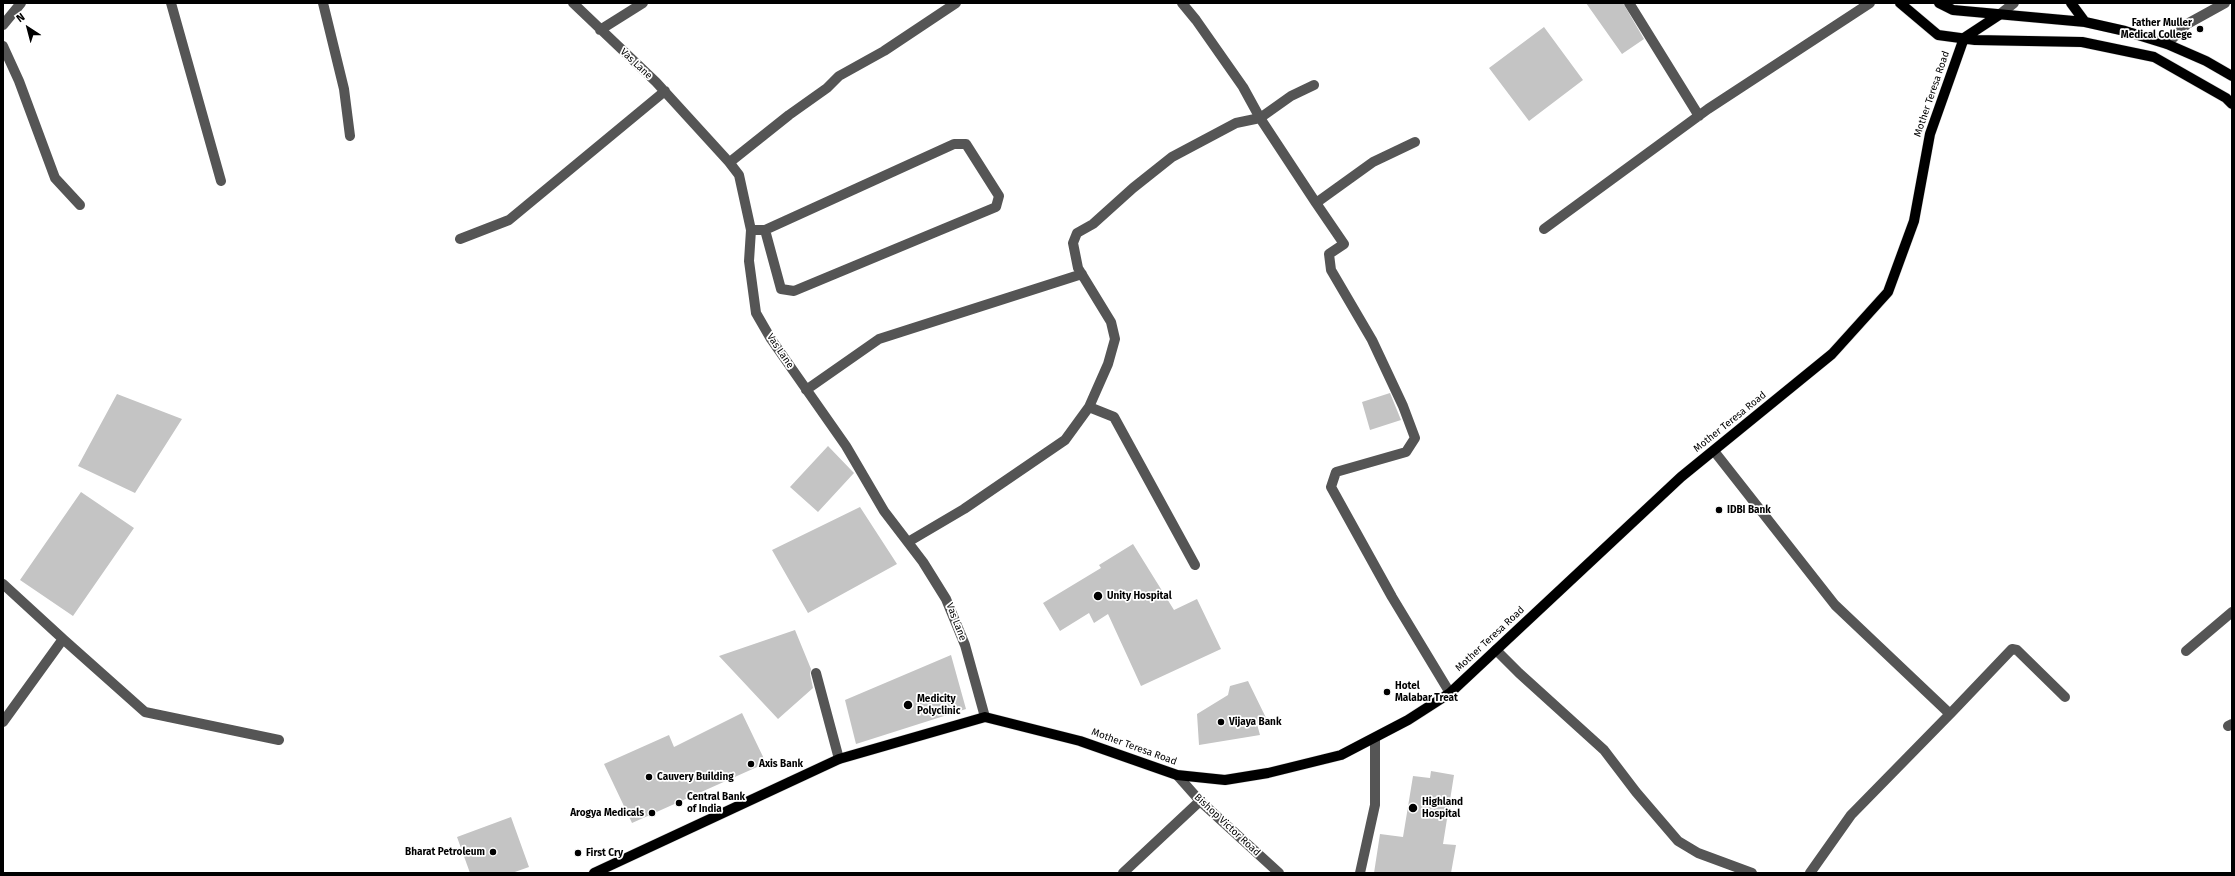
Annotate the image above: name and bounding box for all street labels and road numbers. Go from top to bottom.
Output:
street label: Vas Lane [617,46,655,82]
street label: Mother Teresa Road [1912,50,1952,138]
street label: Vas Lane [764,331,796,371]
street label: Mother Teresa Road [1691,389,1769,455]
street label: Vas Lane [943,601,969,643]
street label: Mother Teresa Road [1453,604,1527,674]
street label: Mother Teresa Road [1090,726,1178,768]
street label: Bishop Victor Road [1192,791,1262,859]

